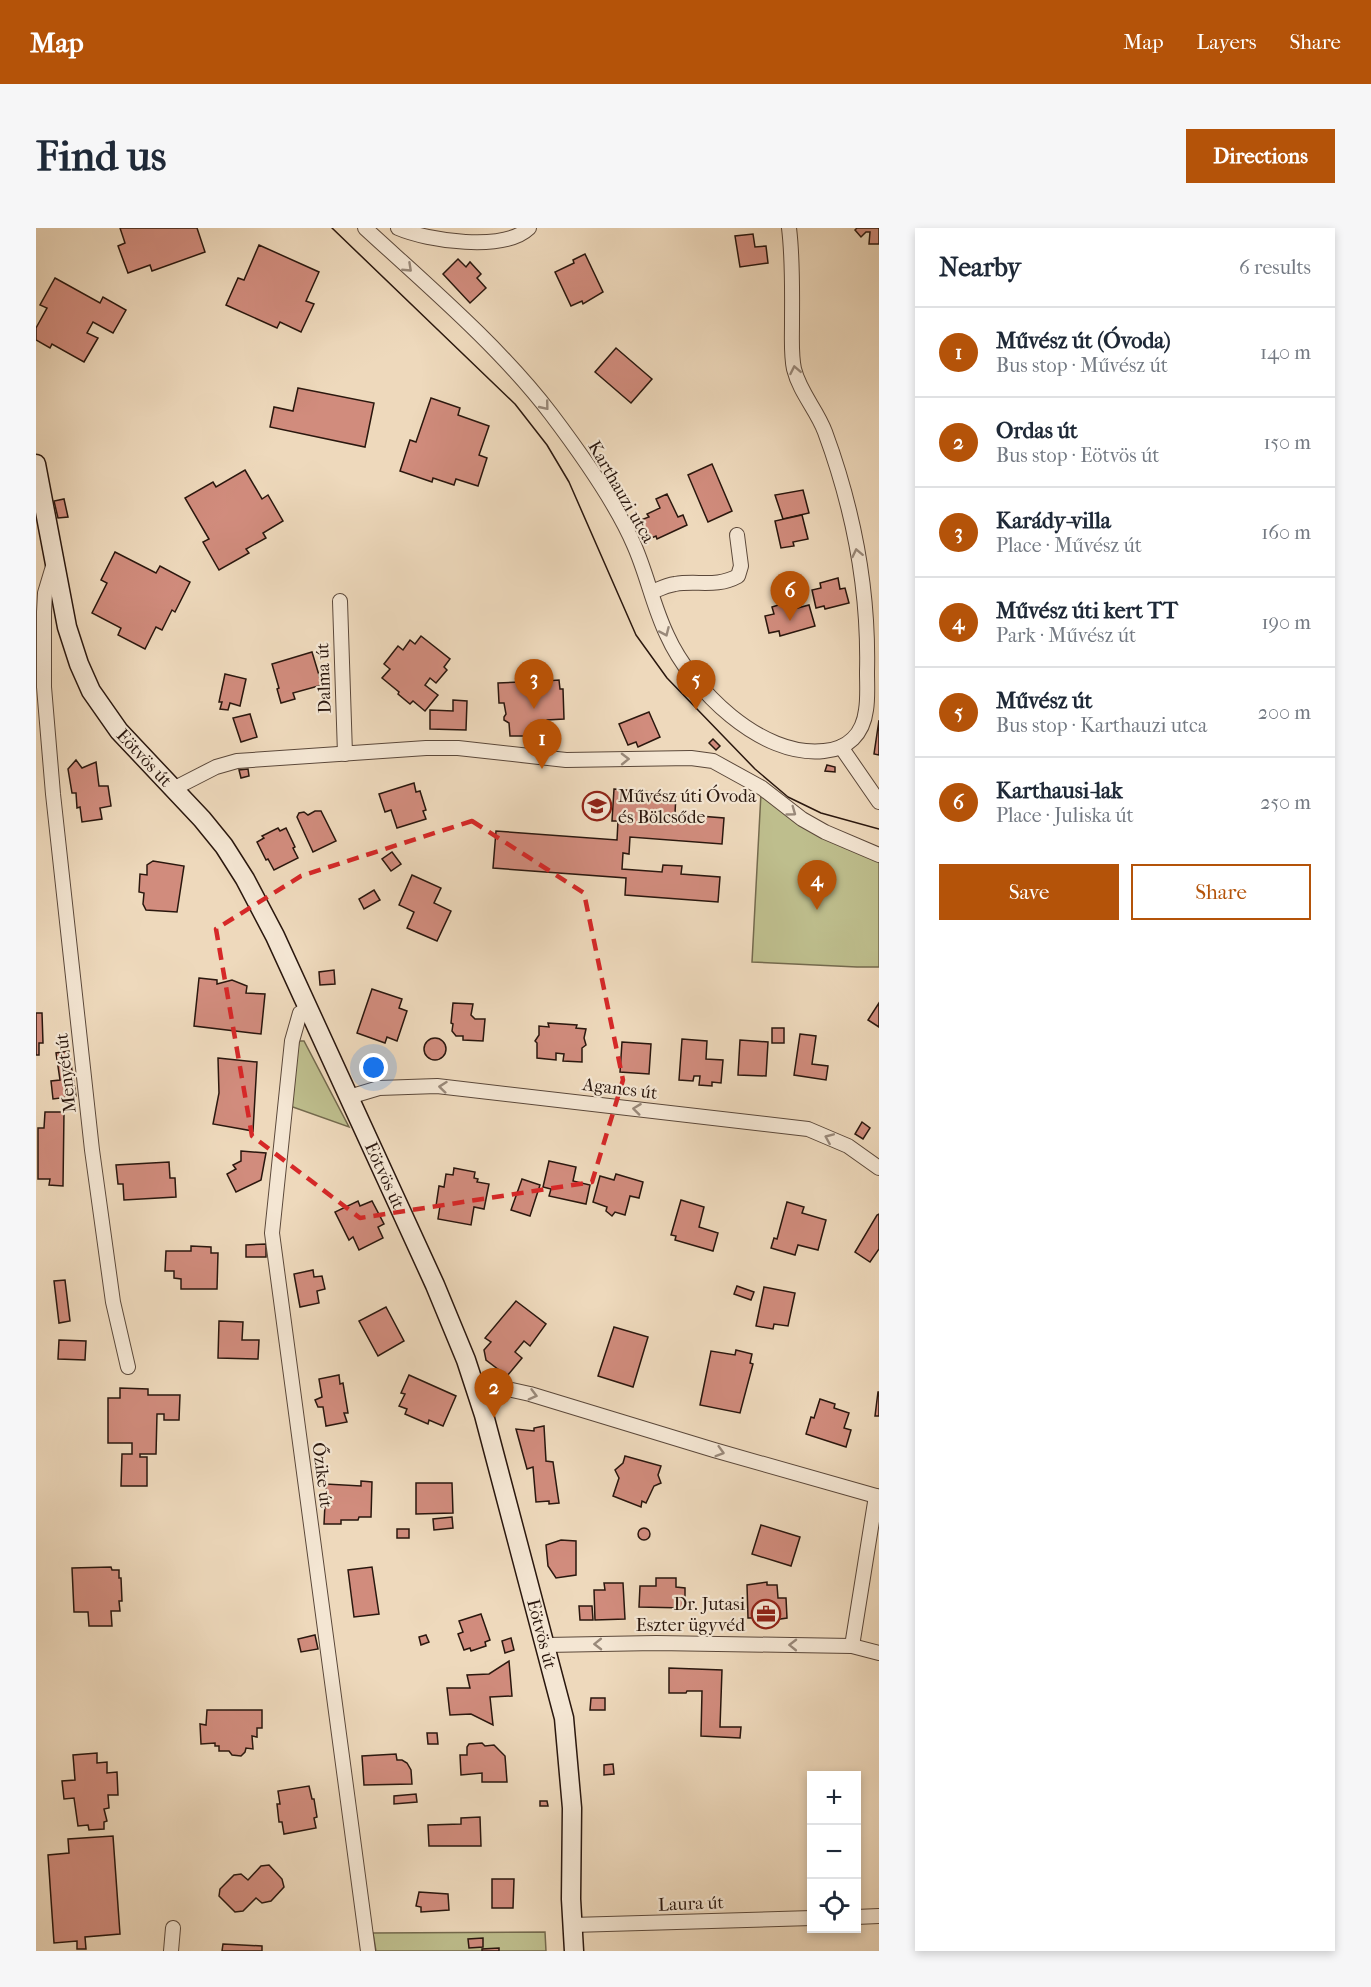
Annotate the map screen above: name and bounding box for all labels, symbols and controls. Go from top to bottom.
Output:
text: Map [30,26,84,59]
text: Map [1123,30,1164,54]
text: Layers [1197,30,1256,54]
text: Share [1289,30,1341,54]
button: Directions [1186,129,1335,183]
text: Find us [36,132,166,181]
text: Nearby [939,252,1021,283]
text: 6 results [1239,256,1311,279]
one-way arrow [401,260,412,271]
text: Művész út (Óvoda) [996,328,1171,354]
text: 1 [955,341,962,364]
text: 140 m [1260,341,1311,364]
text: Bus stop · Művész út [996,354,1168,377]
one-way arrow [789,365,802,375]
one-way arrow [537,399,548,410]
text: Ordas út [996,418,1078,444]
text: 2 [953,431,964,454]
text: 150 m [1263,431,1311,454]
street label: Karthauzi utca [583,437,659,547]
text: Bus stop · Eötvös út [996,444,1159,467]
text: Karády-villa [996,508,1111,534]
text: 3 [954,521,963,544]
text: 160 m [1261,521,1311,544]
text: Place · Művész út [996,534,1142,557]
one-way arrow [852,548,865,558]
pin: 6 [770,572,810,621]
text: Művész úti kert TT [996,598,1178,624]
text: 4 [953,611,964,634]
text: 190 m [1261,611,1311,634]
text: Park · Művész út [996,624,1136,647]
one-way arrow [658,626,670,637]
street label: Dalma út [312,642,336,714]
pin: 3 [514,660,554,709]
pin: 5 [676,660,716,710]
text: Művész út [996,688,1092,714]
text: 5 [954,701,963,724]
text: 200 m [1258,701,1311,724]
text: Bus stop · Karthauzi utca [996,714,1207,737]
pin: 1 [522,720,562,769]
street label: Eötvös út [112,725,177,791]
one-way arrow [620,753,629,765]
text: Karthausi-lak [996,778,1123,804]
place label: Művész úti Óvoda és Bölcsőde [618,784,757,828]
school or university icon: Művész úti Óvoda és Bölcsőde [581,790,613,822]
text: 6 [953,791,964,814]
text: 250 m [1260,791,1311,814]
one-way arrow [785,804,796,815]
text: Place · Juliska út [996,804,1134,827]
pin: 4 [798,860,836,910]
button: Save [939,864,1119,920]
button: Share [1131,864,1311,920]
street label: Menyét út [51,1032,81,1114]
your location [359,1053,388,1082]
street label: Agancs út [581,1074,659,1104]
one-way arrow [439,1081,448,1094]
one-way arrow [632,1104,641,1116]
one-way arrow [824,1133,835,1145]
street label: Eötvös út [360,1139,409,1213]
pin: 2 [474,1368,514,1418]
one-way arrow [528,1388,538,1400]
street label: Őzike út [308,1441,338,1510]
one-way arrow [714,1445,725,1457]
place label: Dr. Jutasi Eszter ügyvéd [636,1594,746,1636]
street label: Eötvös út [523,1597,561,1672]
office icon: Dr. Jutasi Eszter ügyvéd [750,1598,782,1630]
one-way arrow [594,1638,603,1650]
one-way arrow [789,1639,798,1651]
map controls [807,1771,861,1933]
button: + [807,1771,861,1825]
button: − [807,1825,861,1879]
button: locate [807,1879,861,1933]
street label: Laura út [658,1892,725,1916]

